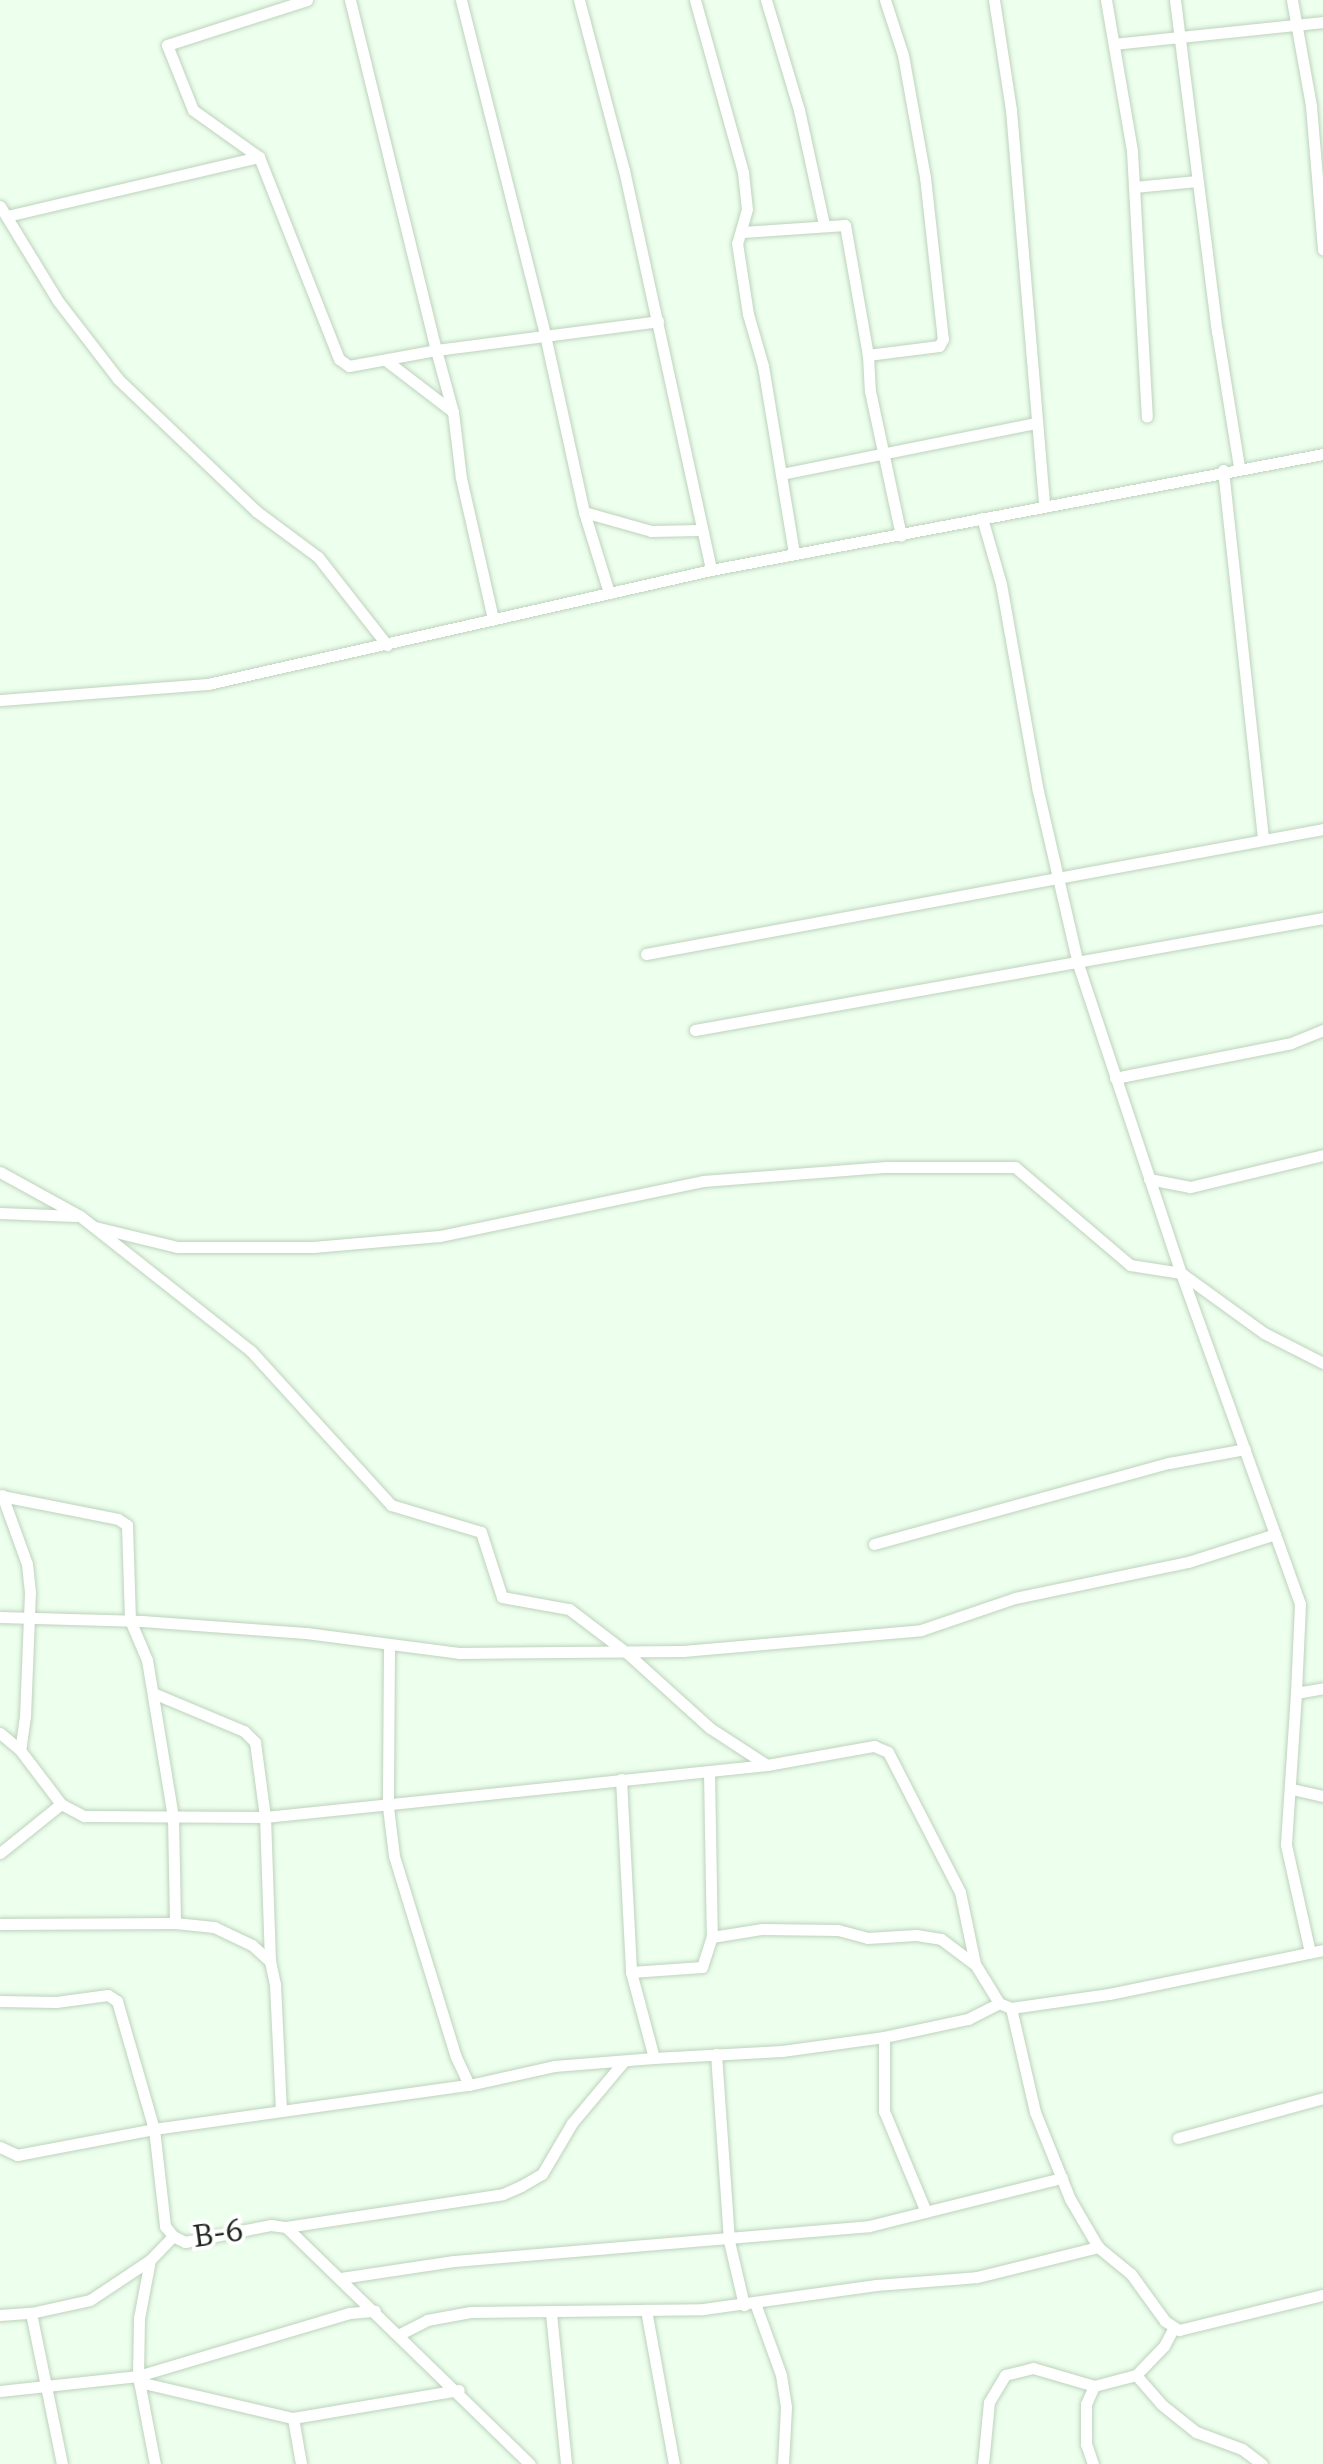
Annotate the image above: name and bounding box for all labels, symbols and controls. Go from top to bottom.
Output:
street label: B-6 [191,2213,245,2255]

